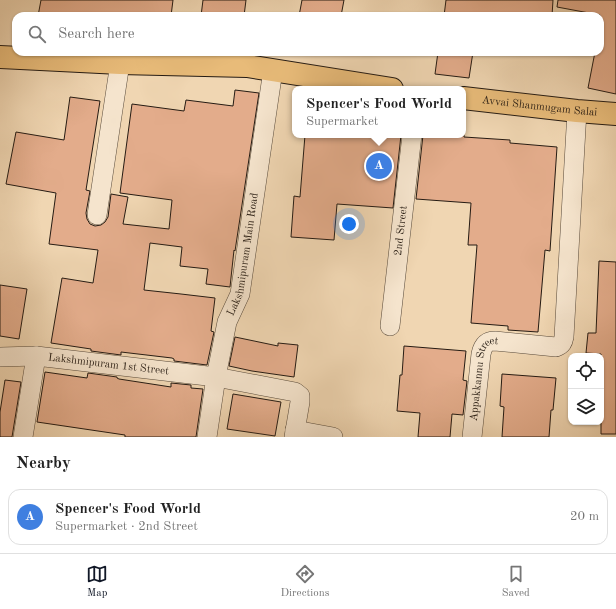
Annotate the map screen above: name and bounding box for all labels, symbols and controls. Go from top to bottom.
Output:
search box [12,12,604,56]
icon: search [26,23,48,45]
text: Search here [58,27,135,42]
popup [292,86,466,138]
street label: Avvai Shanmugam Salai [481,95,598,118]
text: Spencer's Food World [306,97,452,112]
text: Supermarket [306,115,378,128]
pin: A [366,151,392,181]
street label: Lakshmipuram Main Road [225,192,260,318]
street label: 2nd Street [393,205,409,256]
your location [339,214,359,234]
street label: Appakkannu Street [468,335,499,422]
street label: Lakshmipuram 1st Street [47,352,170,377]
map controls [568,353,604,425]
button: locate [568,353,604,389]
button: layers [568,389,604,425]
text: Nearby [16,455,71,472]
text: Spencer's Food World [55,502,201,517]
text: A [25,510,35,523]
text: 20 m [570,510,599,523]
text: Supermarket · 2nd Street [55,520,198,533]
tab: Map [86,563,108,601]
tab: Directions [281,563,329,601]
tab: Saved [502,563,530,601]

